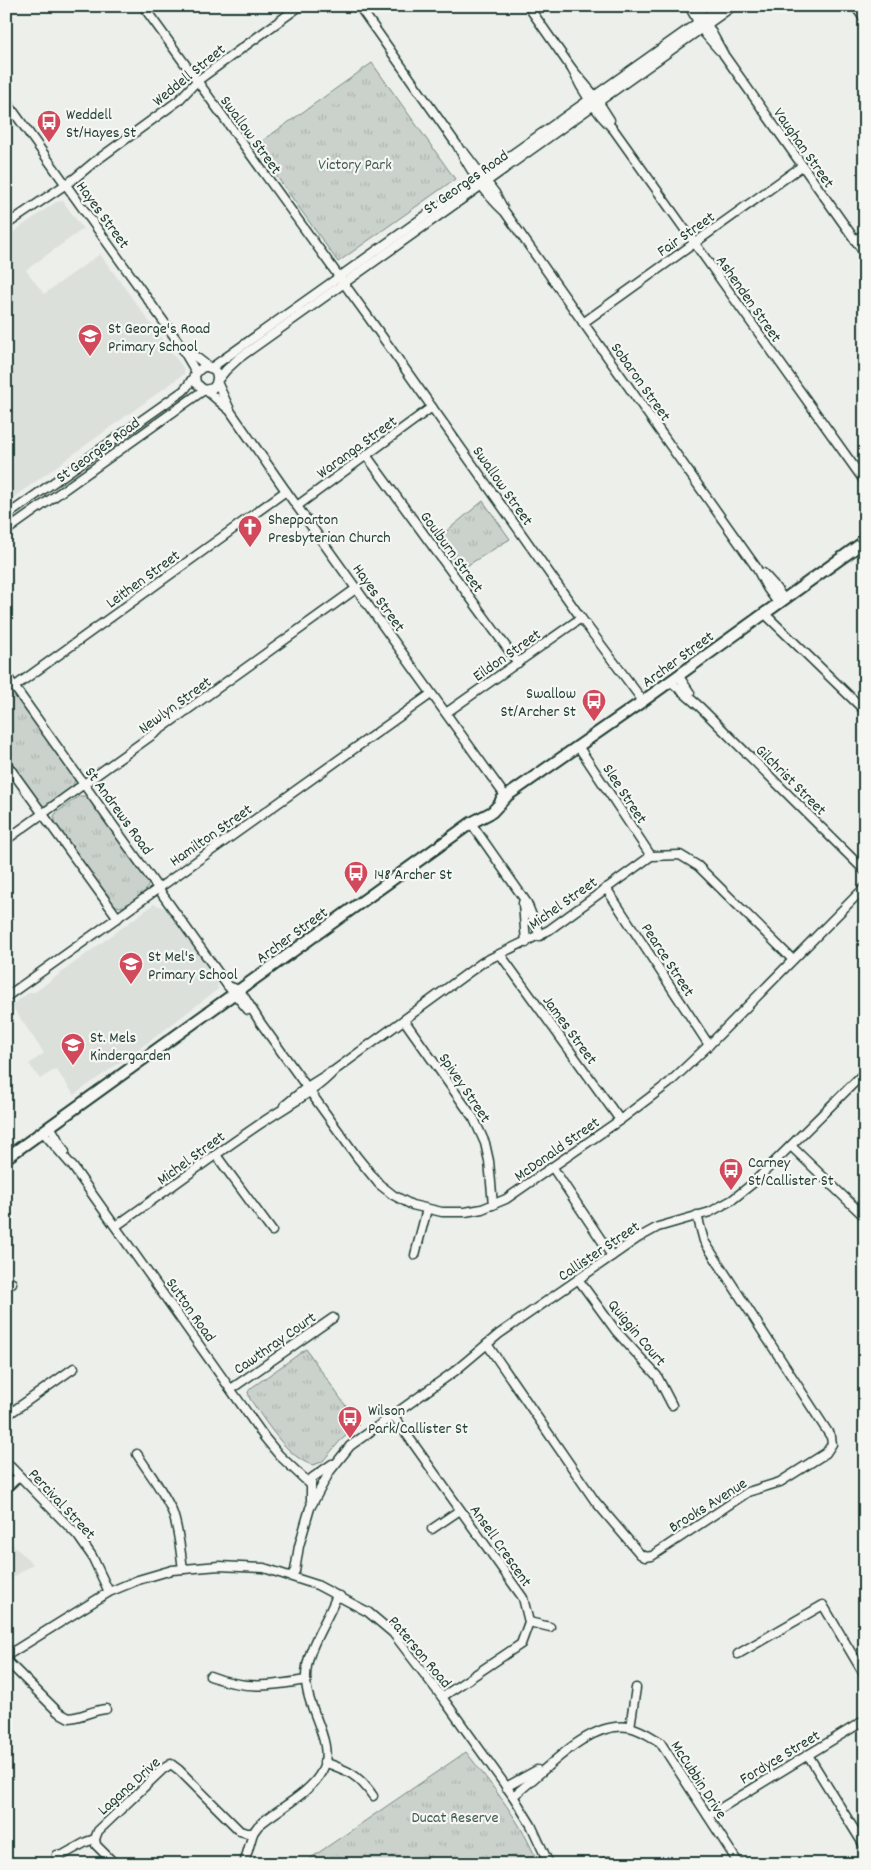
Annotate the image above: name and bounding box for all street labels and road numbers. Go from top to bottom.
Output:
street label: Weddell Street [148,39,231,113]
street label: Swallow Street [214,91,287,180]
street label: Vaughan Street [767,103,839,194]
street label: St Georges Road [419,145,514,221]
street label: Hayes Street [70,177,134,254]
street label: Fair Street [653,207,720,263]
street label: Ashenden Street [709,251,787,348]
street label: Sobaron Street [604,338,676,427]
street label: Waranga Street [312,411,403,485]
street label: St Georges Road [52,413,145,489]
street label: Swallow Street [466,442,538,531]
street label: Goulburn Street [414,507,488,598]
street label: Leithen Street [102,545,185,615]
street label: Hayes Street [346,560,410,637]
street label: Eildon Street [469,624,546,688]
street label: Archer Street [638,626,719,694]
street label: Newlyn Street [134,672,217,740]
street label: Gilchrist Street [749,740,831,822]
street label: Slee Street [596,760,652,829]
street label: St Andrews Road [78,763,158,860]
street label: Hamilton Street [165,799,258,873]
street label: Michel Street [524,872,603,936]
street label: Archer Street [252,902,333,970]
street label: Pearce Street [634,919,699,1002]
street label: James Street [536,991,602,1070]
street label: Spivey Street [432,1049,496,1128]
street label: McDonald Street [510,1112,605,1188]
street label: Michel Street [153,1126,230,1192]
street label: Callister Street [554,1216,645,1288]
street label: Sutton Road [159,1274,221,1347]
street label: Quiggin Court [601,1295,671,1372]
street label: Cawthray Court [229,1307,322,1381]
street label: Percival Street [22,1464,100,1546]
street label: Brooks Avenue [665,1473,752,1539]
street label: Ansell Crescent [463,1501,537,1592]
street label: Paterson Road [382,1611,456,1694]
street label: Fordyce Street [736,1725,825,1791]
street label: McCubbin Drive [664,1737,732,1824]
street label: Lagana Drive [93,1752,166,1821]

